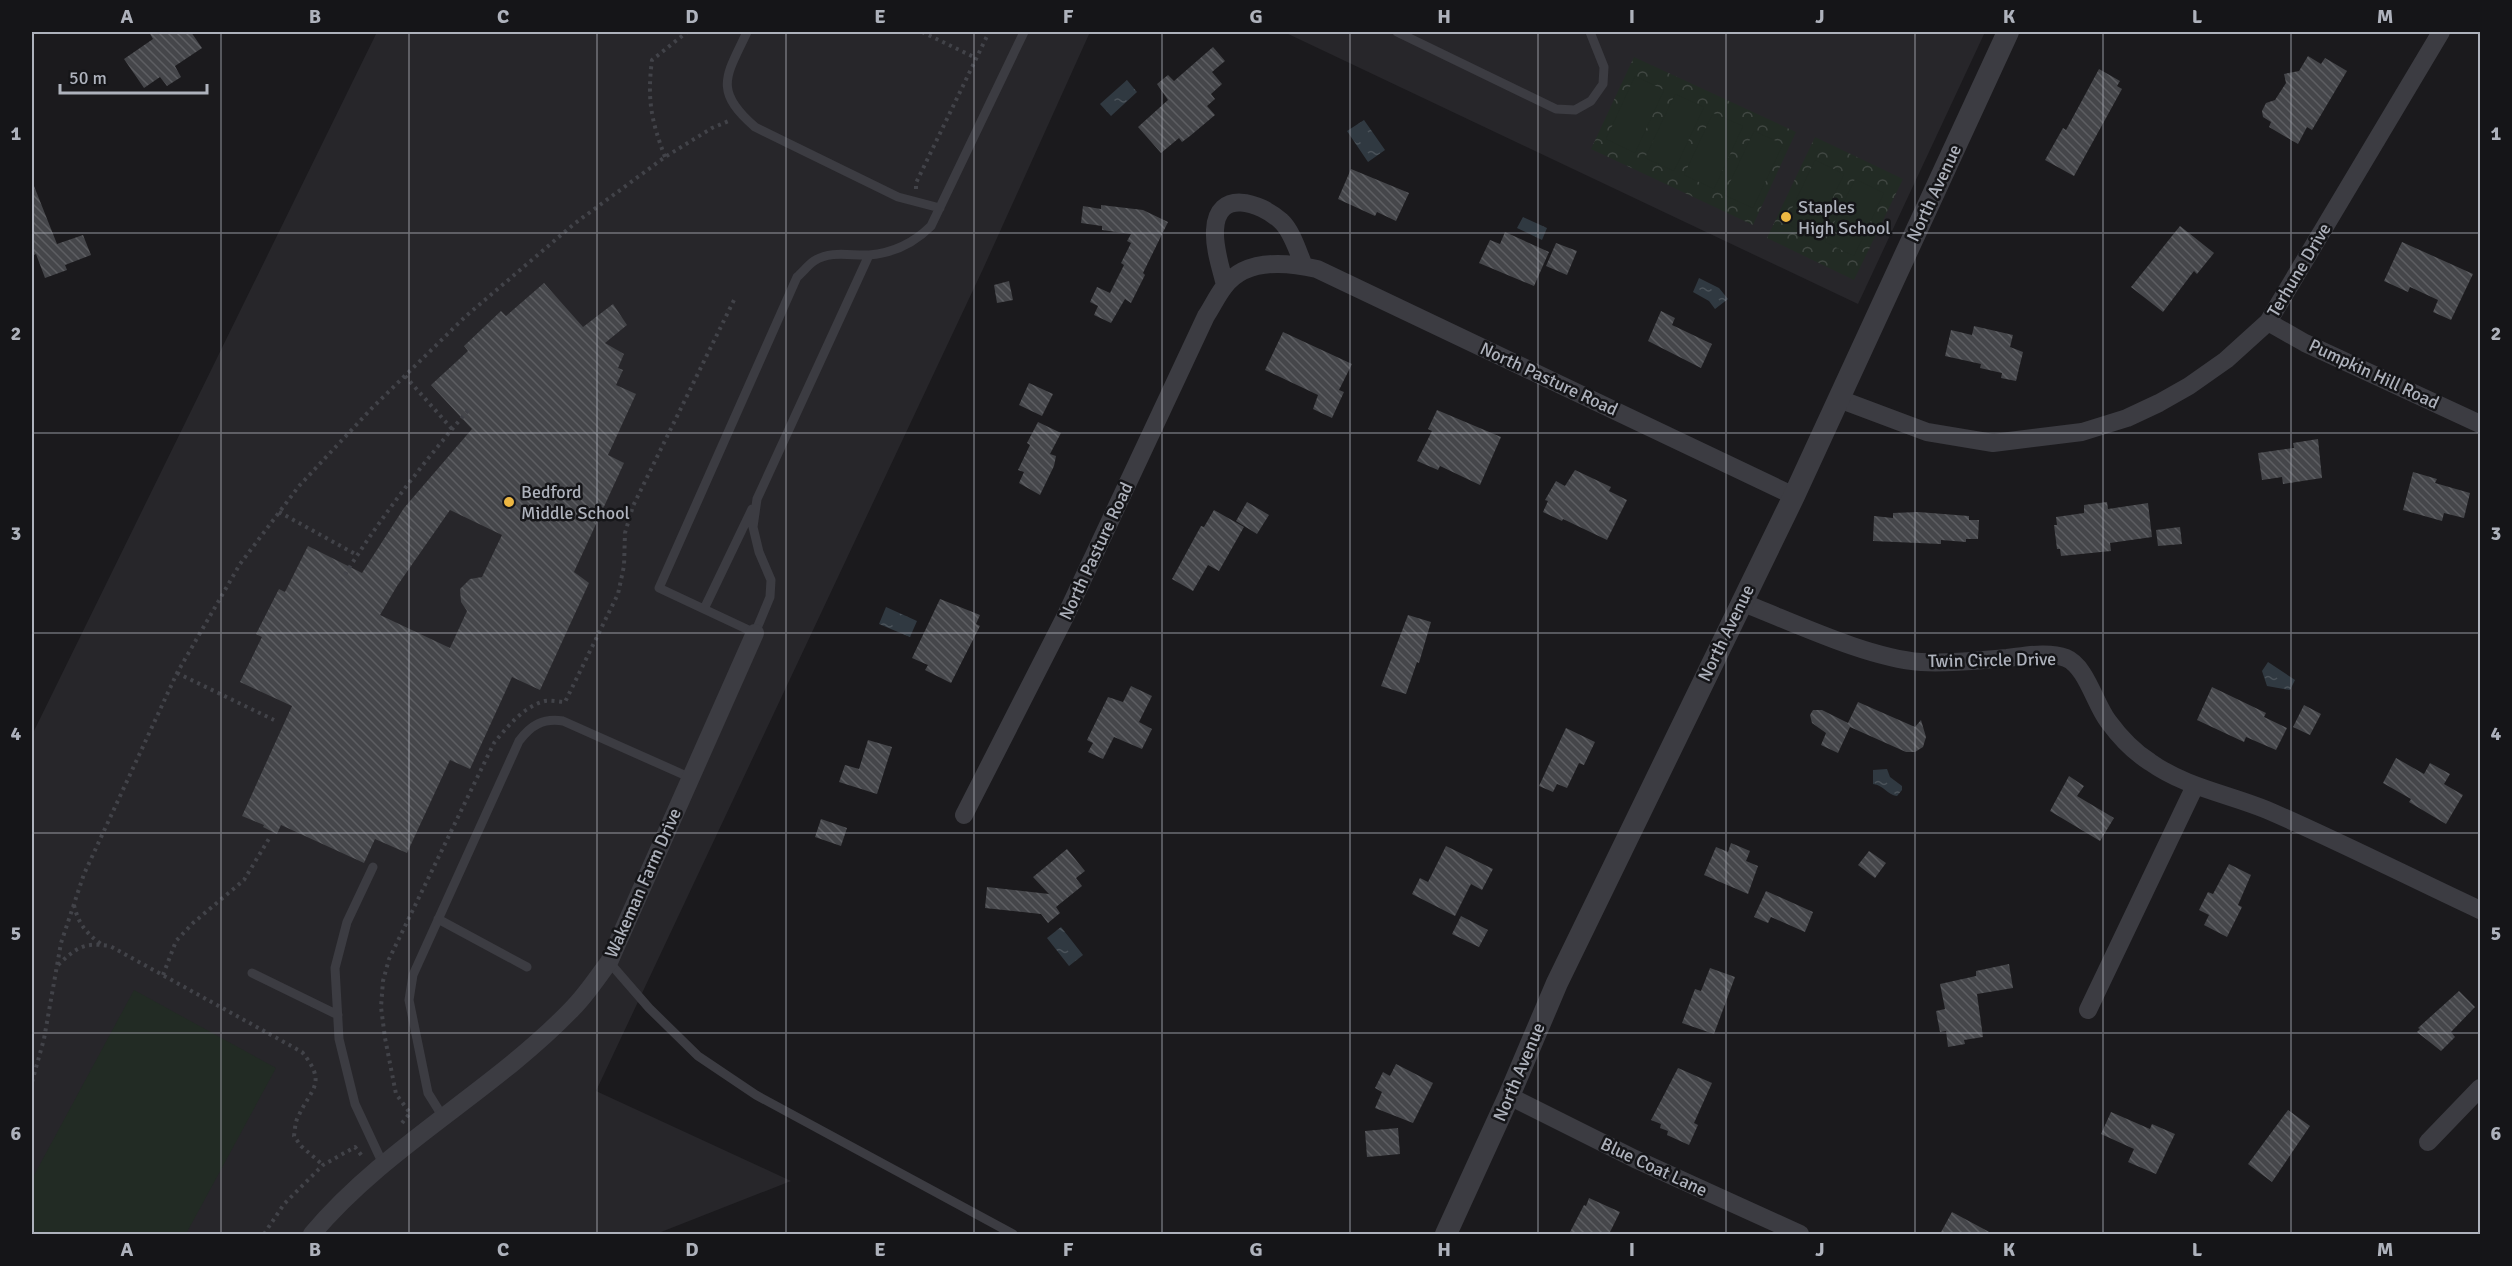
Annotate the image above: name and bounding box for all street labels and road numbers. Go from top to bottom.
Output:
street label: North Avenue [1902,141,1966,245]
street label: Terhune Drive [2262,219,2336,321]
street label: Pumpkin Hill Road [2305,334,2443,414]
street label: North Pasture Road [1477,337,1621,421]
street label: North Pasture Road [1054,479,1138,623]
street label: North Avenue [1693,581,1759,685]
street label: Twin Circle Drive [1928,648,2056,672]
street label: Wakeman Farm Drive [600,805,686,961]
street label: North Avenue [1488,1019,1550,1125]
street label: Blue Coat Lane [1597,1133,1711,1201]

